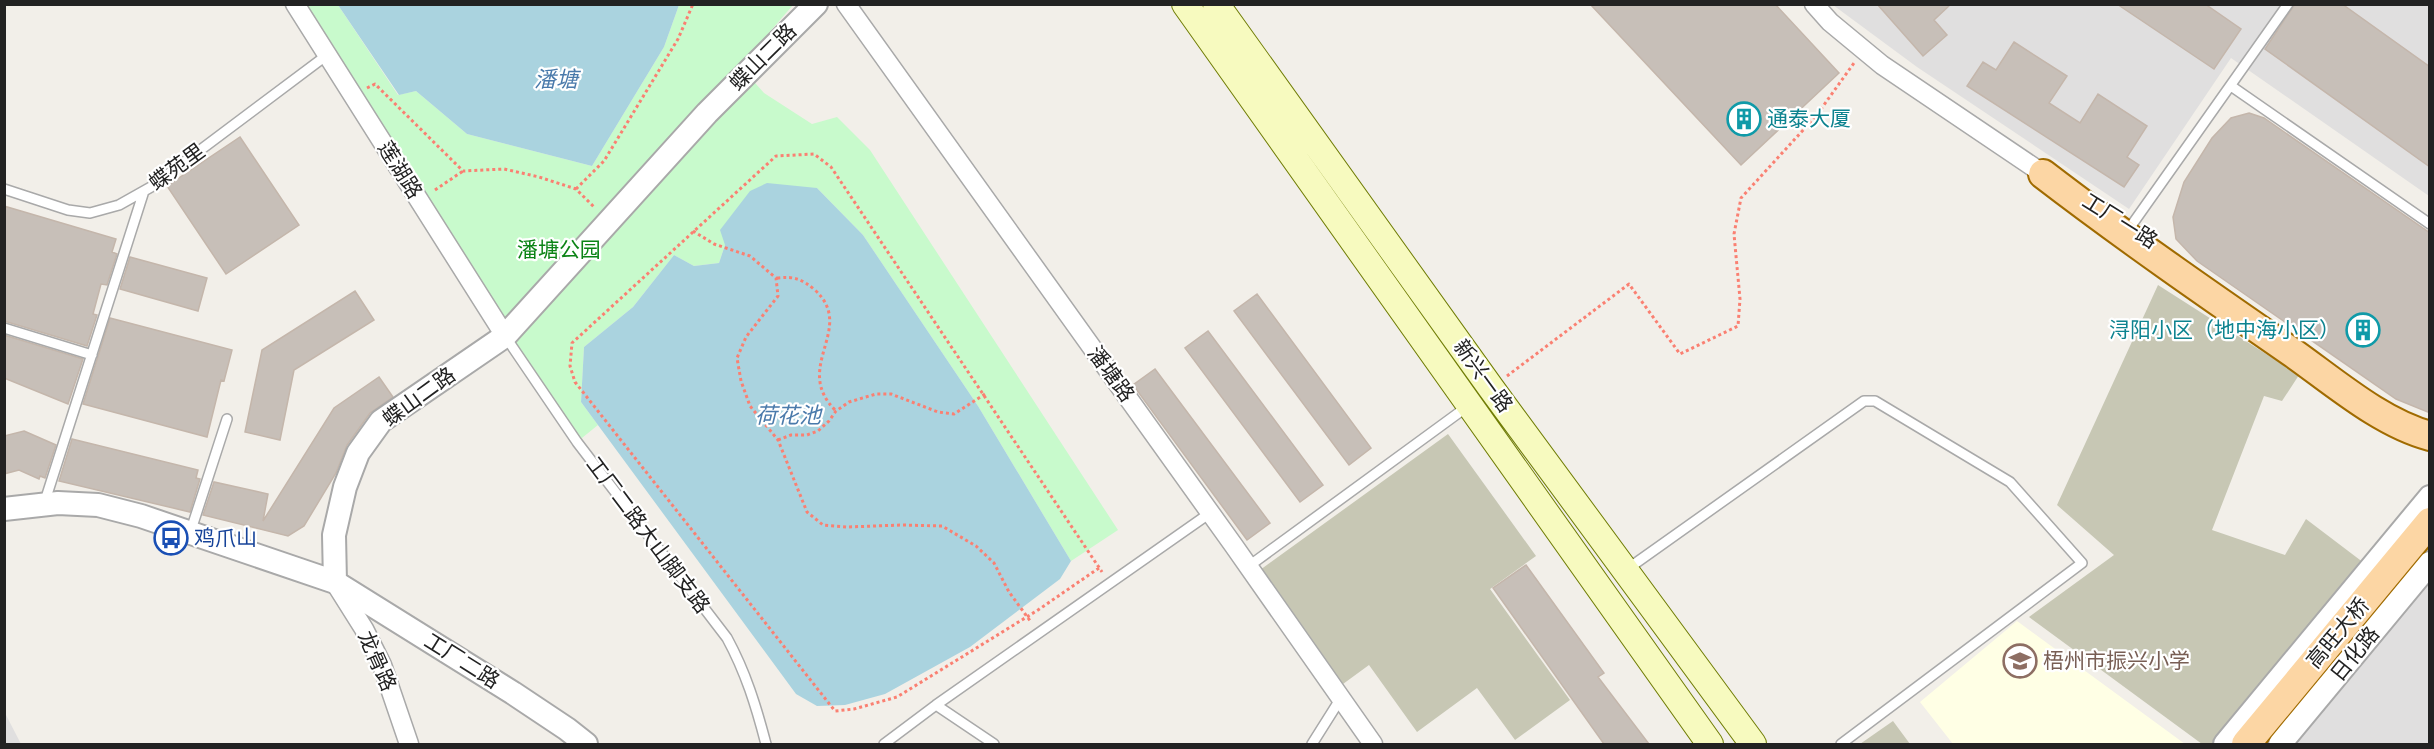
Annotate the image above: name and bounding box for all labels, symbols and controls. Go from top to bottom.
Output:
street label: 蝶山二路 [723,17,803,97]
water label: 潘塘 [534,65,582,95]
building icon: 通泰大厦 [1726,101,1762,137]
place label: 通泰大厦 [1767,105,1851,133]
street label: 莲湖路 [371,136,429,204]
street label: 蝶苑里 [143,137,211,197]
street label: 工厂一路 [2077,187,2163,255]
park label: 潘塘公园 [517,236,601,264]
building icon: 浔阳小区（地中海小区） [2345,312,2381,348]
place label: 浔阳小区（地中海小区） [2109,316,2340,344]
street label: 新兴一路 [1447,334,1519,418]
street label: 潘塘路 [1081,340,1141,408]
street label: 蝶山二路 [377,361,461,433]
water label: 荷花池 [755,401,823,431]
street label: 工厂二路大山脚支路 [580,451,716,619]
bus stop icon: 鸡爪山 [153,520,189,556]
place label: 鸡爪山 [194,524,257,552]
street label: 高旺大桥 [2300,592,2376,674]
street label: 日化路 [2324,621,2386,687]
street label: 龙骨路 [351,627,403,695]
street label: 工厂二路 [419,627,505,695]
school or university icon: 梧州市振兴小学 [2002,643,2038,679]
place label: 梧州市振兴小学 [2043,647,2190,675]

